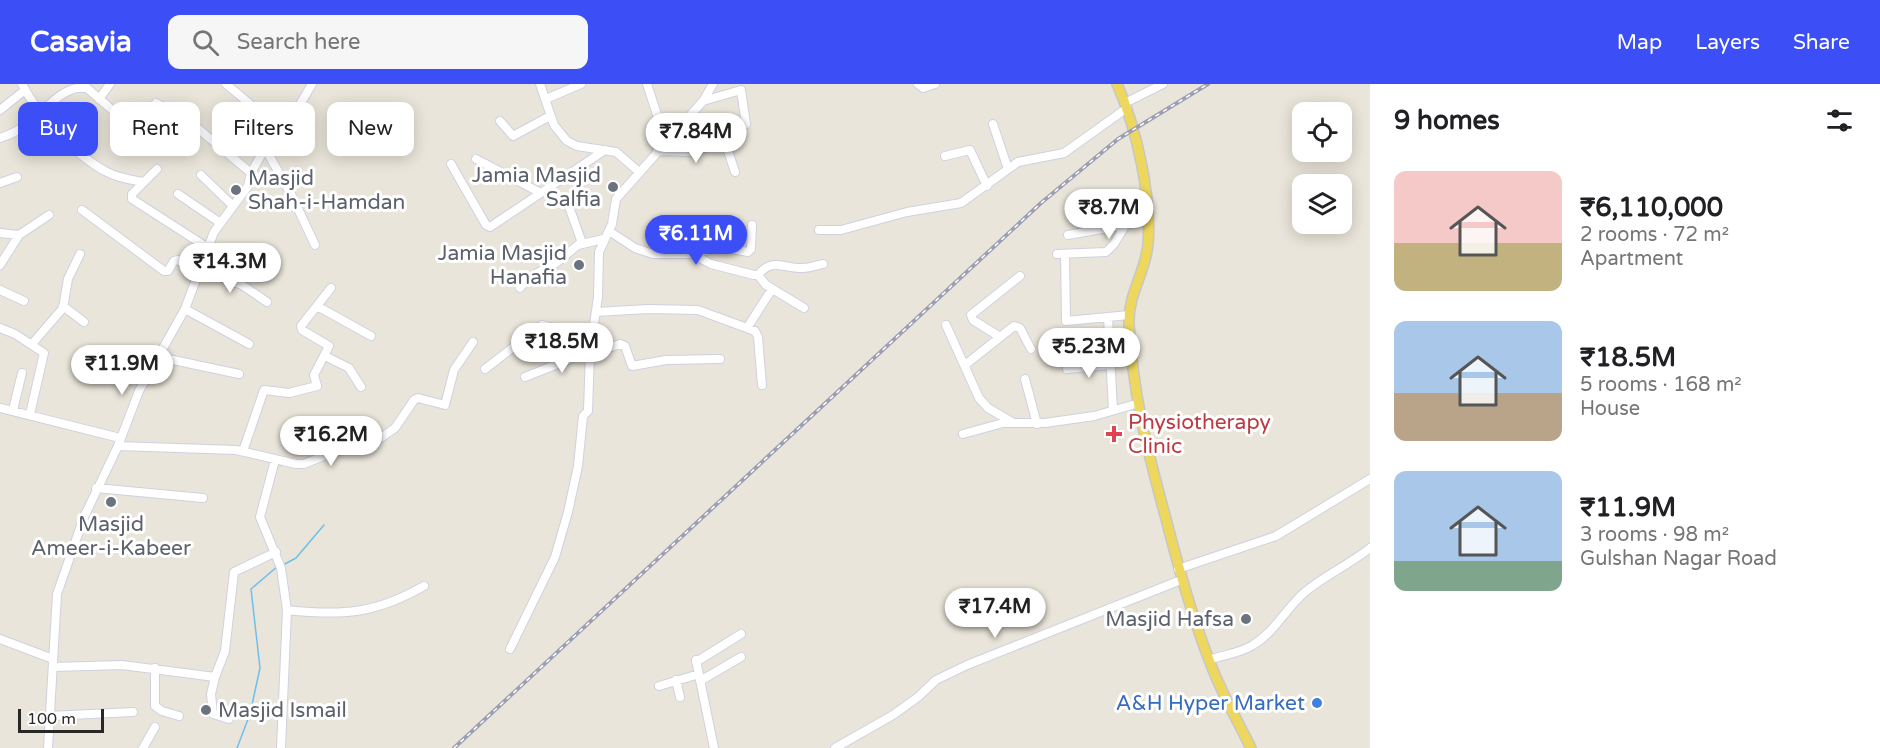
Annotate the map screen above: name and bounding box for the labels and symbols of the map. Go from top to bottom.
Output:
pin: ₹7.84M [647,113,745,164]
place label: Jamia Masjid Salfia [472,163,601,212]
place label: Masjid Shah-i-Hamdan [248,166,405,215]
marker: Jamia Masjid Salfia [606,180,620,194]
marker: Masjid Shah-i-Hamdan [229,183,243,197]
pin: ₹8.7M [1067,189,1151,240]
pin: ₹6.11M [647,215,745,266]
place label: Jamia Masjid Hanafia [438,241,567,290]
pin: ₹14.3M [181,243,279,294]
marker: Jamia Masjid Hanafia [572,258,586,272]
pin: ₹18.5M [513,323,611,374]
pin: ₹5.23M [1040,328,1138,379]
pin: ₹11.9M [73,345,171,396]
place label: Physiotherapy Clinic [1128,410,1271,459]
pin: ₹16.2M [282,416,380,467]
marker: Physiotherapy Clinic [1105,425,1123,443]
marker: Masjid Ameer-i-Kabeer [104,495,118,509]
place label: Masjid Ameer-i-Kabeer [31,512,191,561]
pin: ₹17.4M [946,588,1044,639]
place label: Masjid Hafsa [1105,607,1234,632]
marker: Masjid Hafsa [1239,612,1253,626]
place label: A&H Hyper Market [1116,691,1305,716]
marker: A&H Hyper Market [1310,696,1324,710]
place label: Masjid Ismail [218,698,347,723]
marker: Masjid Ismail [199,703,213,717]
scale bar [18,706,104,734]

